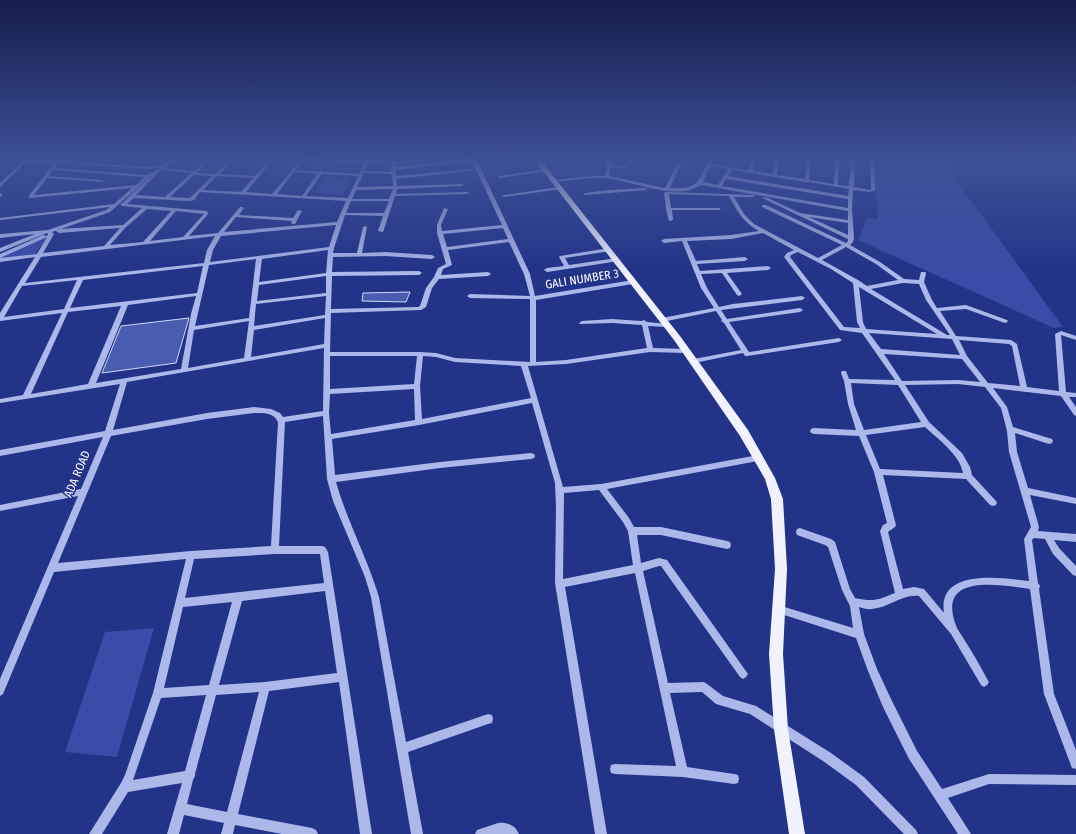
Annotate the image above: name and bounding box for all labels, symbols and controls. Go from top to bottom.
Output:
street label: GALI NUMBER 3 [544,266,620,292]
street label: ADA ROAD [61,448,93,499]

